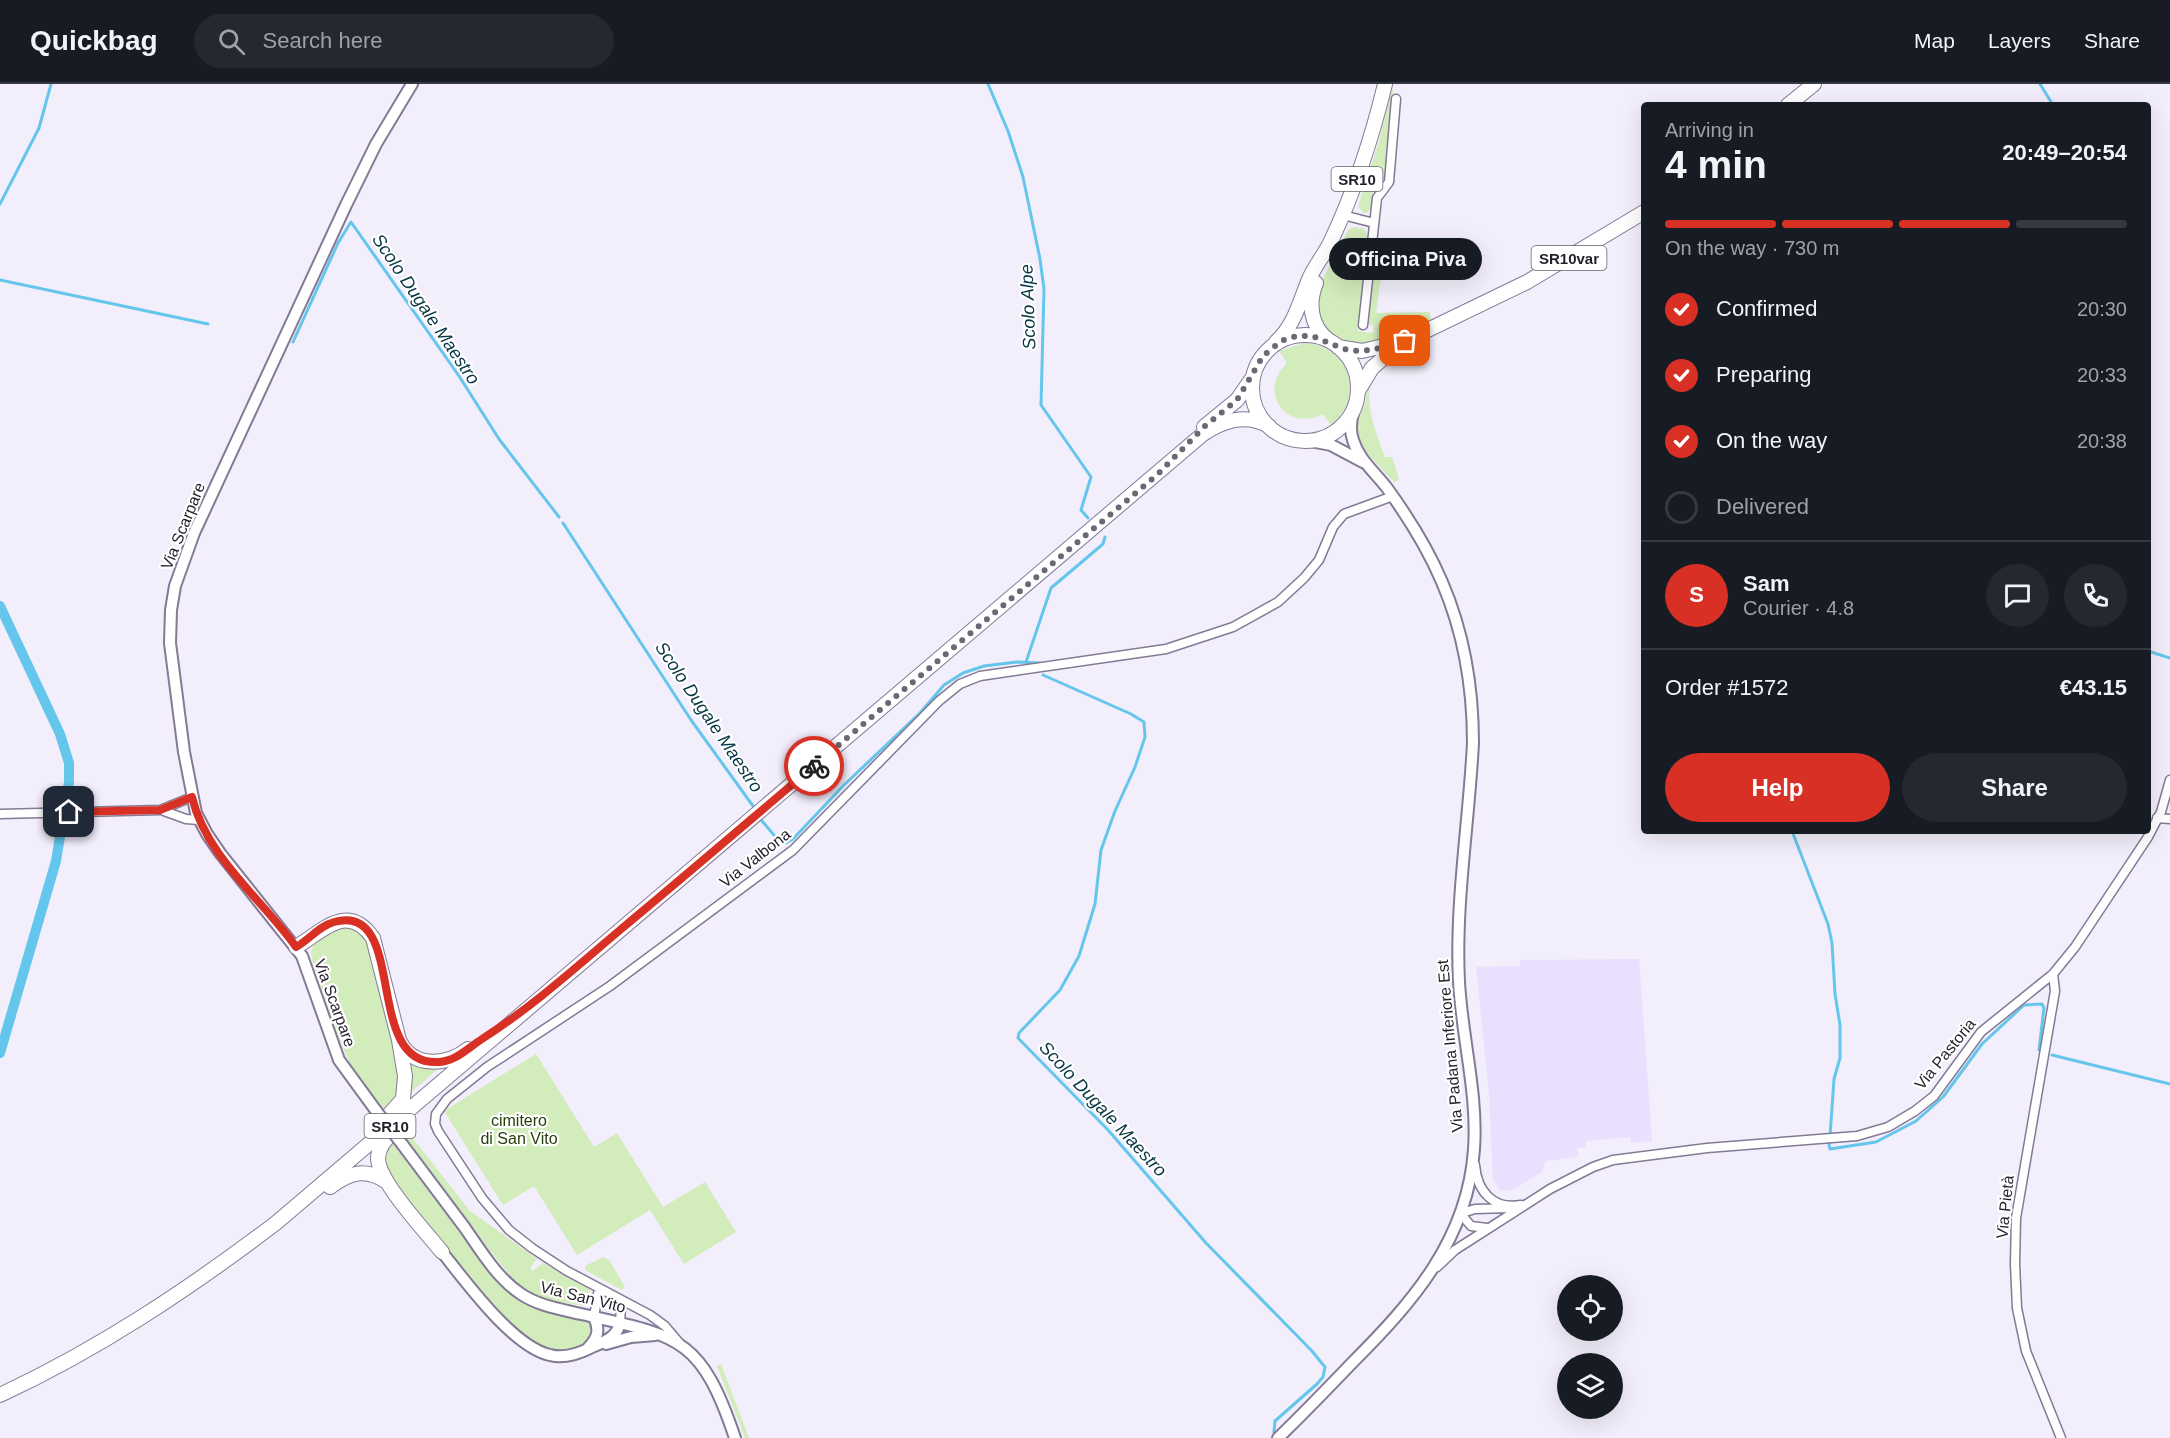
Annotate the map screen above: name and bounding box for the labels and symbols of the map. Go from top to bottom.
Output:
road number: SR10 [1332,167,1382,191]
water label: Scolo Dugale Maestro [368,230,484,388]
callout: Officina Piva [1328,239,1482,281]
road number: SR10var [1532,246,1606,270]
water label: Scolo Alpe [1017,264,1039,350]
pin [1379,315,1430,366]
street label: Via Scarpare [158,480,208,572]
water label: Scolo Dugale Maestro [651,638,767,796]
courier [784,736,844,796]
pin [43,786,94,837]
street label: Via Valbona [716,825,794,891]
street label: Via Scarpare [311,957,359,1049]
street label: Via Padana Inferiore Est [1434,958,1466,1133]
street label: Via Pastoria [1911,1015,1979,1093]
water label: Scolo Dugale Maestro [1035,1037,1171,1181]
park label: cimitero di San Vito [480,1112,558,1147]
road number: SR10 [364,1114,416,1138]
street label: Via Pietà [1993,1174,2017,1240]
street label: Via San Vito [539,1278,628,1316]

